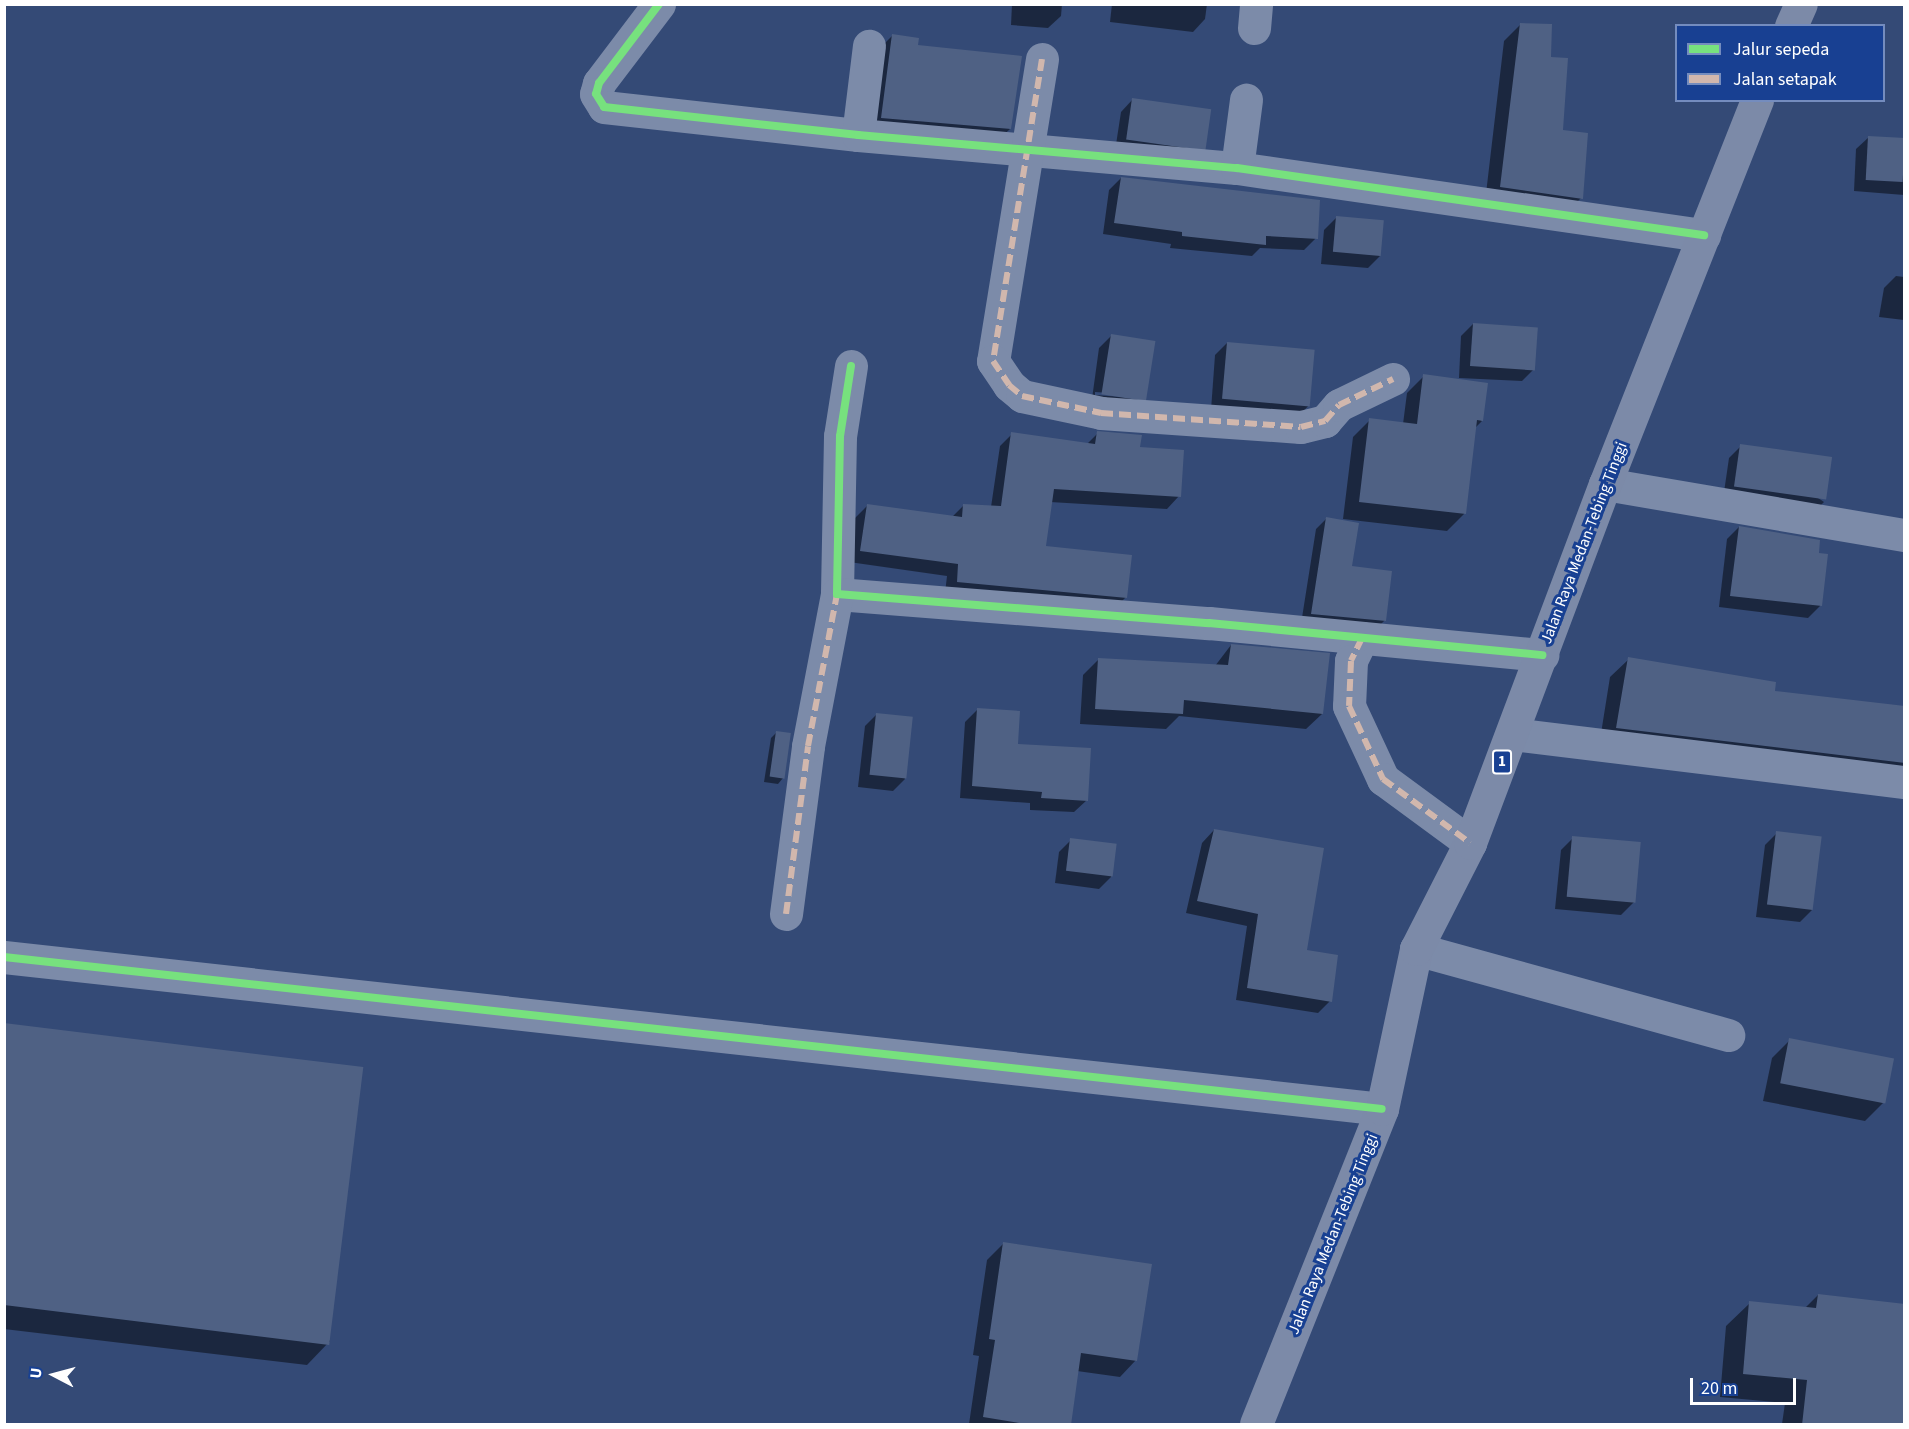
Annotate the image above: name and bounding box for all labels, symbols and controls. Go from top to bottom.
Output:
legend [1675,24,1885,102]
text: Jalur sepeda [1733,37,1829,62]
text: Jalan setapak [1733,67,1837,92]
street label: Jalan Raya Medan-Tebing Tinggi [1537,439,1631,647]
road number: 1 [1492,750,1512,774]
street label: Jalan Raya Medan-Tebing Tinggi [1284,1131,1382,1337]
north arrow [24,1345,84,1405]
scale bar [1693,1366,1800,1404]
text: U [25,1367,48,1380]
text: 20 m [1701,1376,1737,1401]

